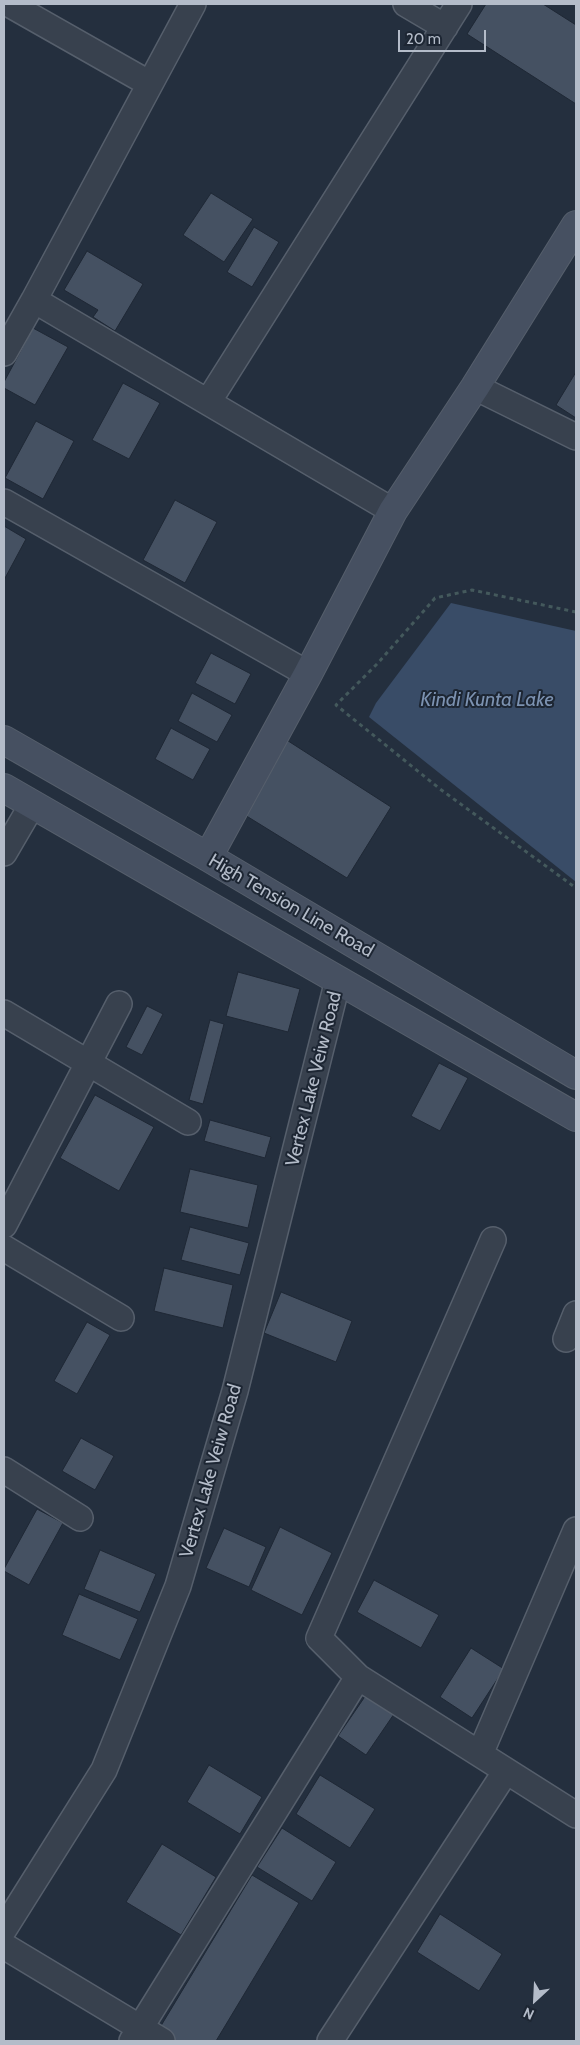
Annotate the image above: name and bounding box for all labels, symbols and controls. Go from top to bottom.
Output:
scale bar [400,20,488,52]
text: 20 m [406,30,441,48]
water label: Kindi Kunta Lake [420,688,554,712]
street label: High Tension Line Road [204,849,378,963]
street label: Vertex Lake Veiw Road [281,989,347,1169]
street label: Vertex Lake Veiw Road [175,1382,247,1560]
north arrow [510,1975,560,2025]
text: N [520,2003,537,2024]

